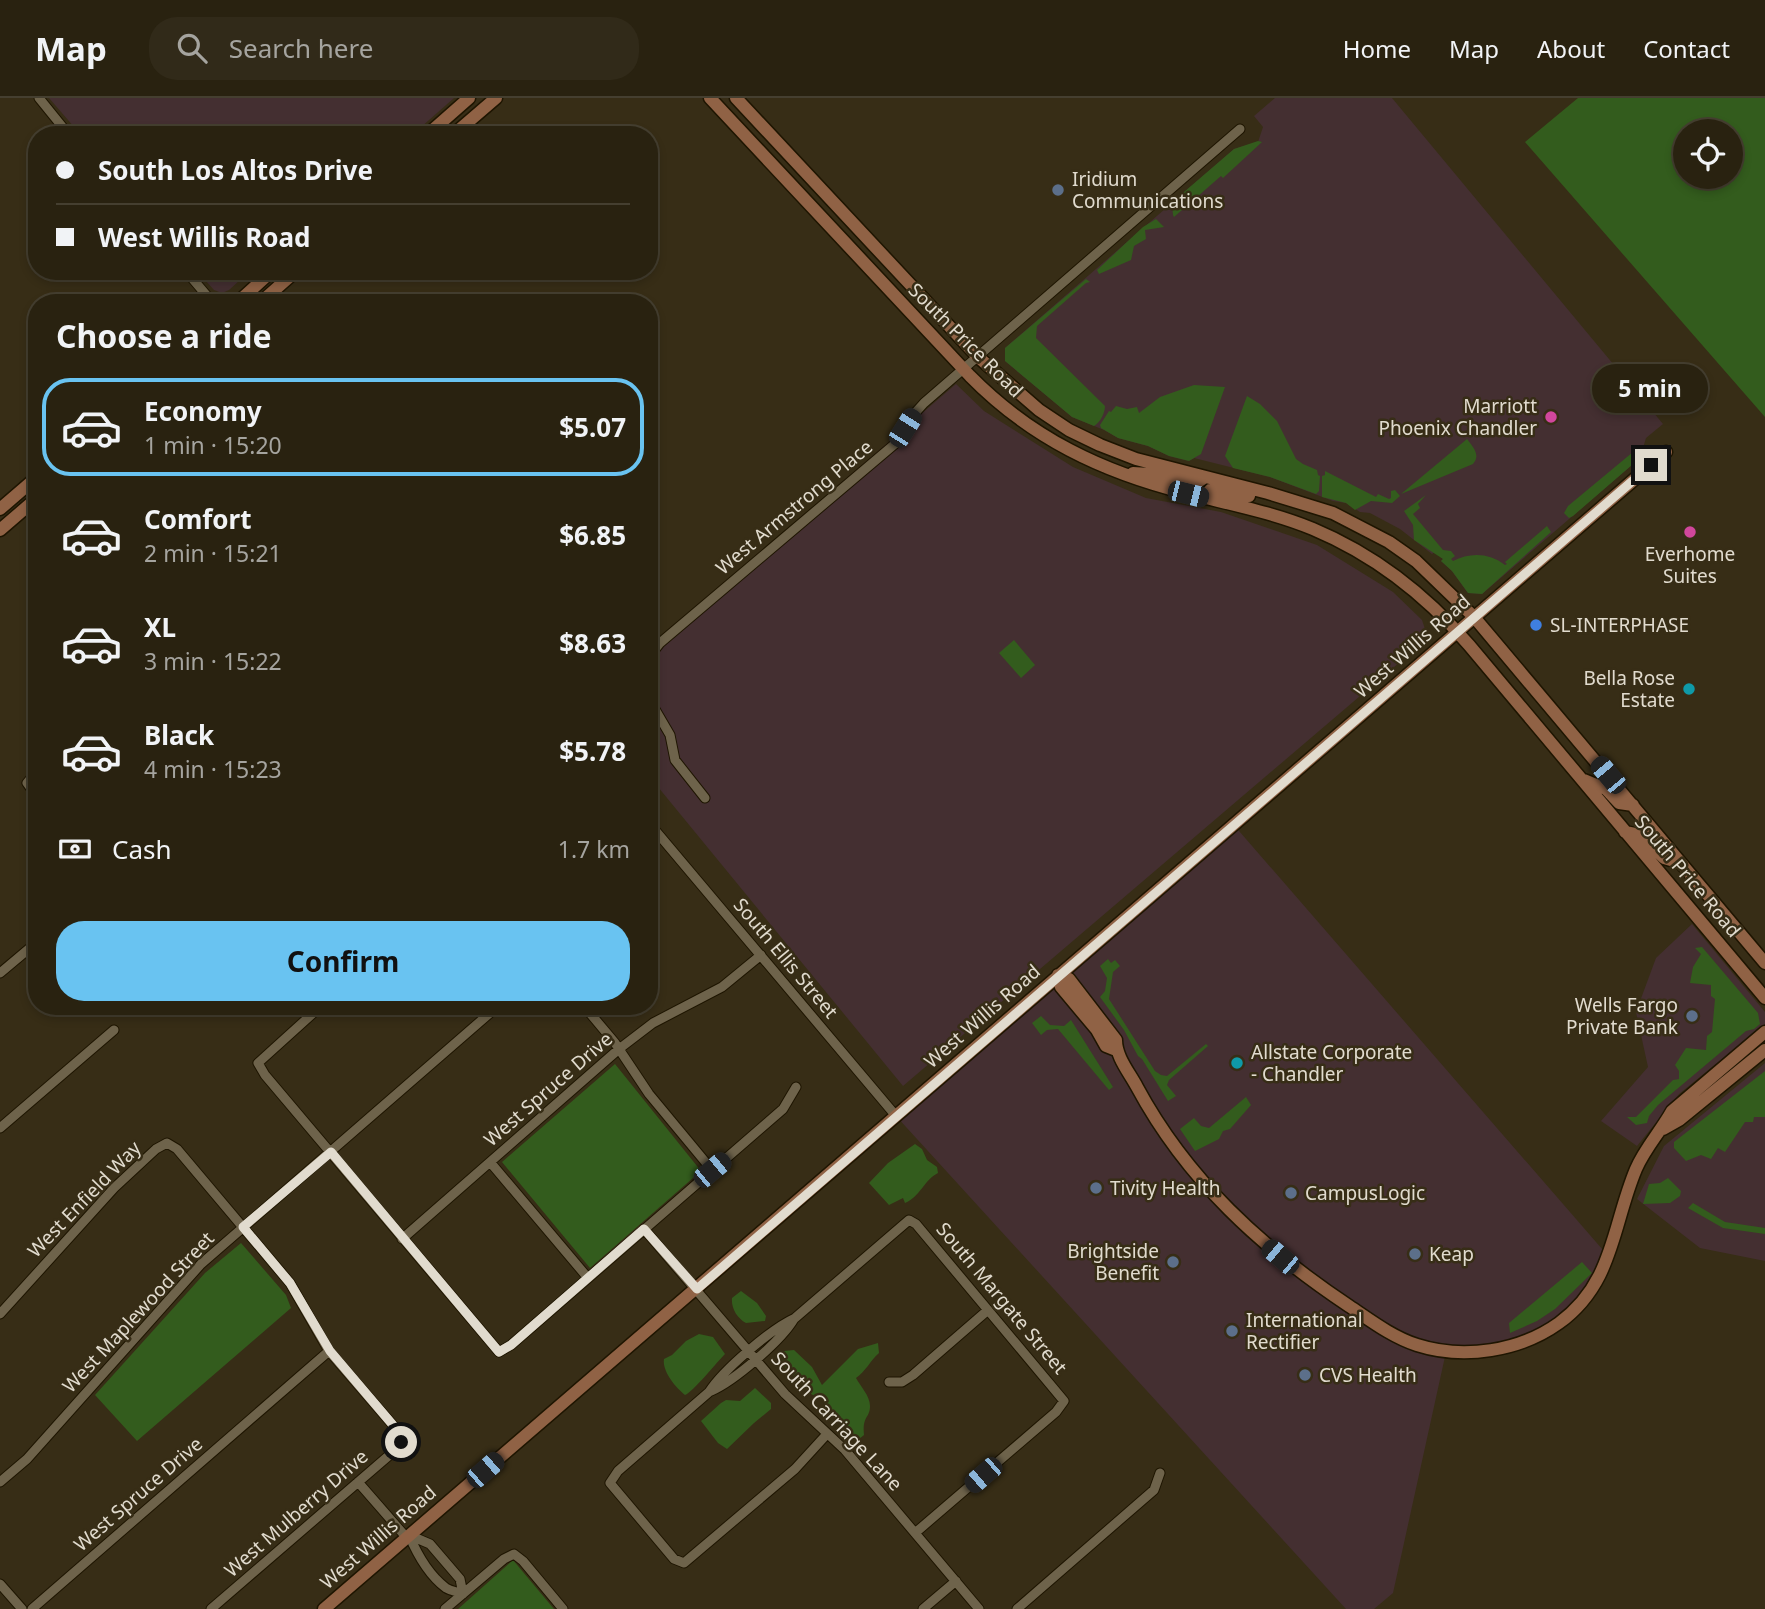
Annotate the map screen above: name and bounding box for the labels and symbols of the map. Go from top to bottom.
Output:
place label: Iridium Communications [1072,166,1223,214]
marker: Iridium Communications [1050,182,1066,198]
street label: South Price Road [903,277,1029,403]
callout: 5 min [1593,364,1709,412]
place label: Marriott Phoenix Chandler [1379,393,1537,441]
car [885,405,926,451]
marker: Marriott Phoenix Chandler [1543,409,1559,425]
street label: West Armstrong Place [710,434,878,580]
route end [1635,449,1667,481]
car [1166,479,1211,509]
marker: Everhome Suites [1682,524,1698,540]
place label: Everhome Suites [1645,541,1735,589]
street label: West Willis Road [1348,588,1476,704]
place label: SL-INTERPHASE [1550,612,1689,638]
marker: SL-INTERPHASE [1528,617,1544,633]
place label: Bella Rose Estate [1583,665,1675,713]
marker: Bella Rose Estate [1681,681,1697,697]
car [1587,752,1630,798]
street label: South Price Road [1629,809,1747,943]
street label: South Ellis Street [728,892,844,1024]
street label: West Willis Road [918,958,1046,1074]
place label: Wells Fargo Private Bank [1566,992,1678,1040]
marker: Wells Fargo Private Bank [1684,1008,1700,1024]
street label: West Spruce Drive [478,1026,618,1152]
place label: Allstate Corporate - Chandler [1251,1039,1412,1087]
marker: Allstate Corporate - Chandler [1229,1055,1245,1071]
street label: West Enfield Way [22,1135,147,1263]
car [690,1148,735,1192]
place label: Tivity Health [1110,1175,1220,1201]
marker: Tivity Health [1088,1180,1104,1196]
place label: CampusLogic [1305,1180,1425,1206]
marker: CampusLogic [1283,1185,1299,1201]
street label: South Margate Street [931,1217,1073,1379]
street label: West Maplewood Street [56,1226,220,1398]
car [1258,1235,1303,1279]
place label: Brightside Benefit [1067,1238,1159,1286]
place label: Keap [1429,1241,1474,1267]
marker: Keap [1407,1246,1423,1262]
marker: Brightside Benefit [1165,1254,1181,1270]
place label: International Rectifier [1246,1307,1363,1355]
marker: International Rectifier [1224,1323,1240,1339]
street label: South Carriage Lane [766,1346,908,1496]
place label: CVS Health [1319,1362,1417,1388]
marker: CVS Health [1297,1367,1313,1383]
route start [385,1426,417,1458]
street label: West Spruce Drive [68,1431,208,1557]
street label: West Mulberry Drive [219,1443,373,1583]
car [463,1448,508,1492]
car [961,1453,1006,1497]
street label: West Willis Road [314,1479,442,1595]

